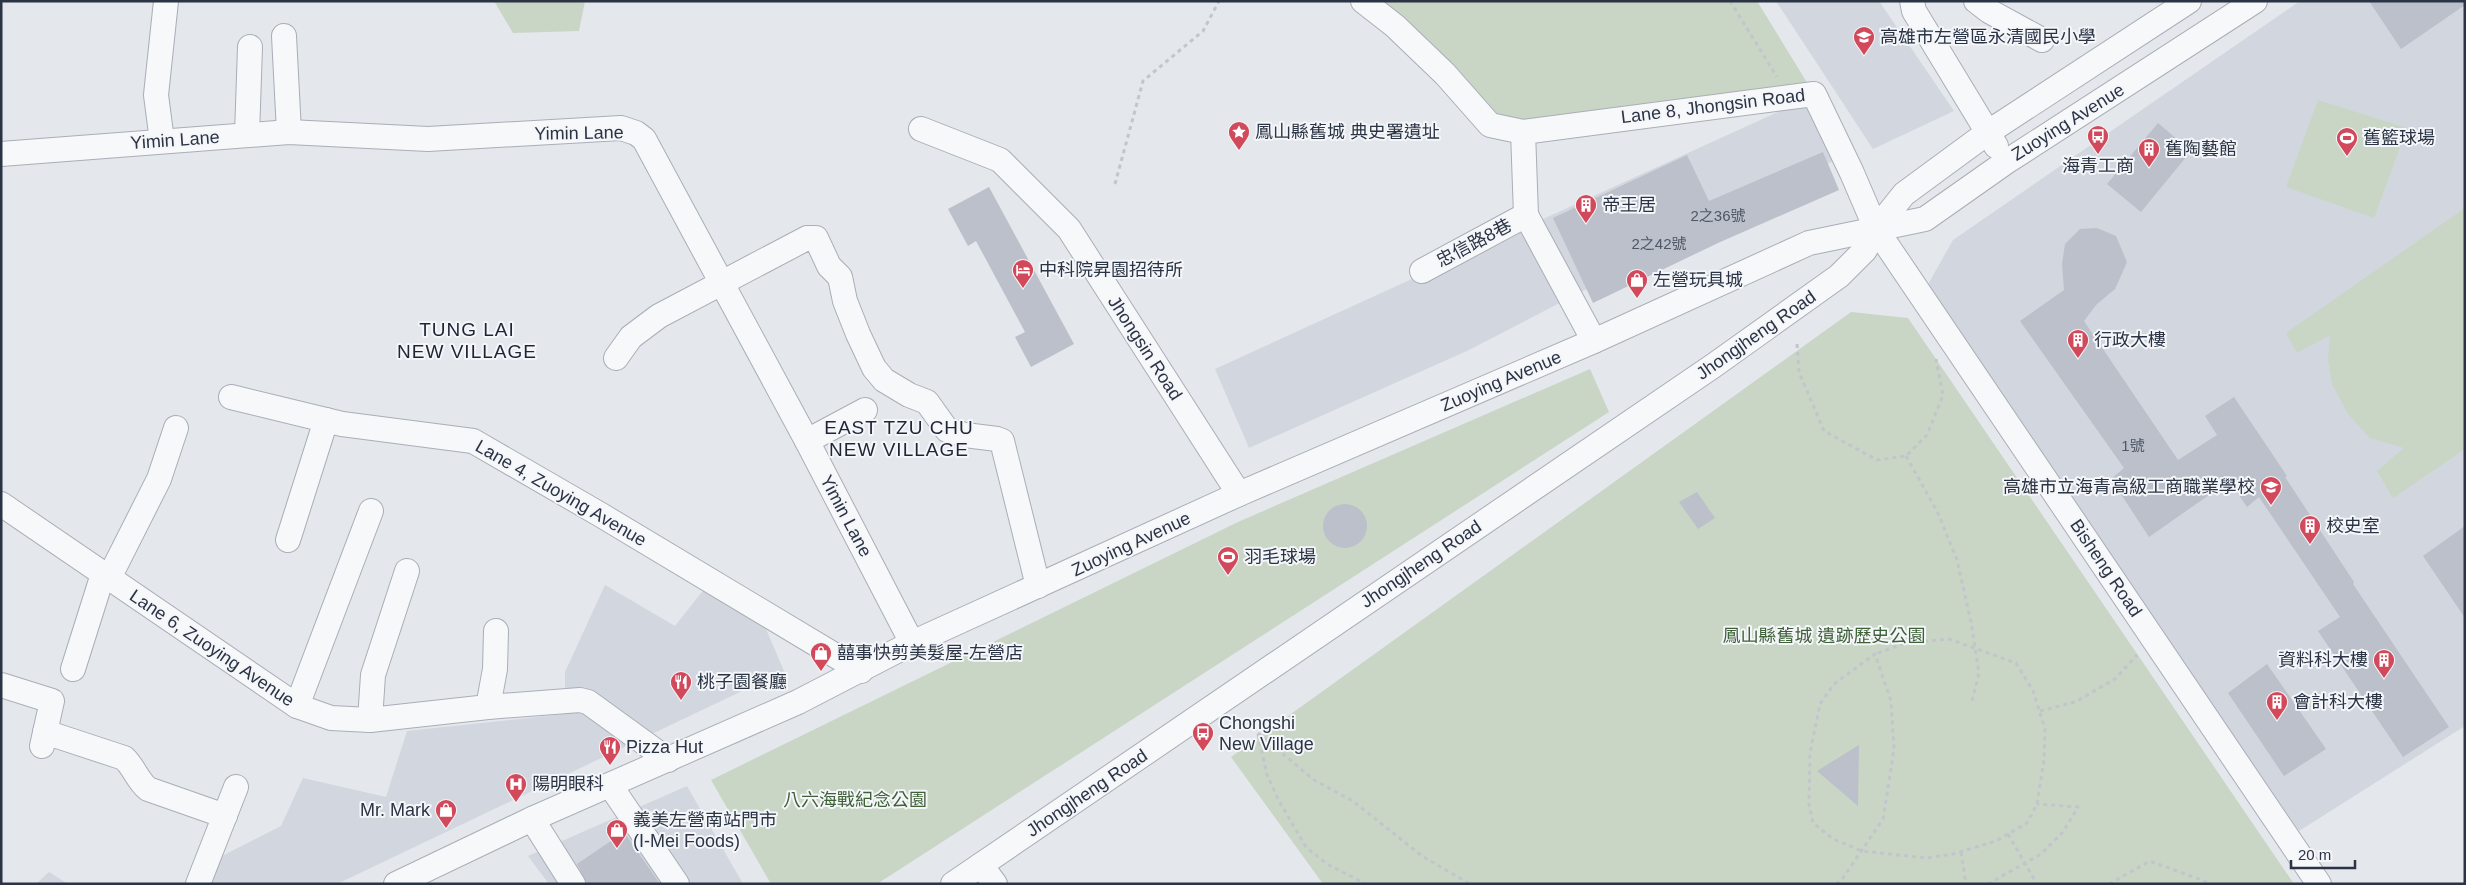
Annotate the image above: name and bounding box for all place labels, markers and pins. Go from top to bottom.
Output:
school or university icon: 高雄市左營區永清國民小學 [1852,25,1876,56]
place label: 高雄市左營區永清國民小學 [1880,27,2096,47]
place icon: 鳳山縣舊城 典史署遺址 [1227,120,1251,151]
place label: 鳳山縣舊城 典史署遺址 [1255,122,1440,142]
bus stop icon: 海青工商 [2086,124,2110,155]
sports icon: 舊籃球場 [2335,126,2359,157]
place label: 舊籃球場 [2363,128,2435,148]
building icon: 舊陶藝館 [2137,137,2161,168]
place label: 舊陶藝館 [2165,139,2237,159]
place label: 海青工商 [2062,156,2134,176]
building icon: 帝王居 [1574,193,1598,224]
place label: 帝王居 [1602,195,1656,215]
hotel icon: 中科院昇園招待所 [1011,258,1035,289]
place label: 中科院昇園招待所 [1039,260,1183,280]
shop icon: 左營玩具城 [1625,268,1649,299]
place label: 左營玩具城 [1653,270,1743,290]
building icon: 行政大樓 [2066,328,2090,359]
place label: 行政大樓 [2094,330,2166,350]
school or university icon: 高雄市立海青高級工商職業學校 [2259,475,2283,506]
place label: 高雄市立海青高級工商職業學校 [2003,477,2255,497]
building icon: 校史室 [2298,514,2322,545]
place label: 校史室 [2326,516,2380,536]
sports icon: 羽毛球場 [1216,545,1240,576]
place label: 羽毛球場 [1244,547,1316,567]
shop icon: 囍事快剪美髮屋-左營店 [809,641,833,672]
place label: 囍事快剪美髮屋-左營店 [837,643,1023,663]
building icon: 資料科大樓 [2372,648,2396,679]
place label: 資料科大樓 [2278,650,2368,670]
restaurant icon: 桃子園餐廳 [669,670,693,701]
place label: 桃子園餐廳 [697,672,787,692]
building icon: 會計科大樓 [2265,690,2289,721]
place label: 會計科大樓 [2293,692,2383,712]
place label: Chongshi New Village [1219,713,1314,754]
bus stop icon: Chongshi New Village [1191,721,1215,752]
restaurant icon: Pizza Hut [598,735,622,766]
place label: Pizza Hut [626,737,703,757]
hospital icon: 陽明眼科 [504,772,528,803]
place label: 陽明眼科 [532,774,604,794]
shop icon: Mr. Mark [434,798,458,829]
place label: Mr. Mark [360,800,431,820]
place label: 義美左營南站門市 (I-Mei Foods) [633,810,777,851]
shop icon: 義美左營南站門市 (I-Mei Foods) [605,818,629,849]

